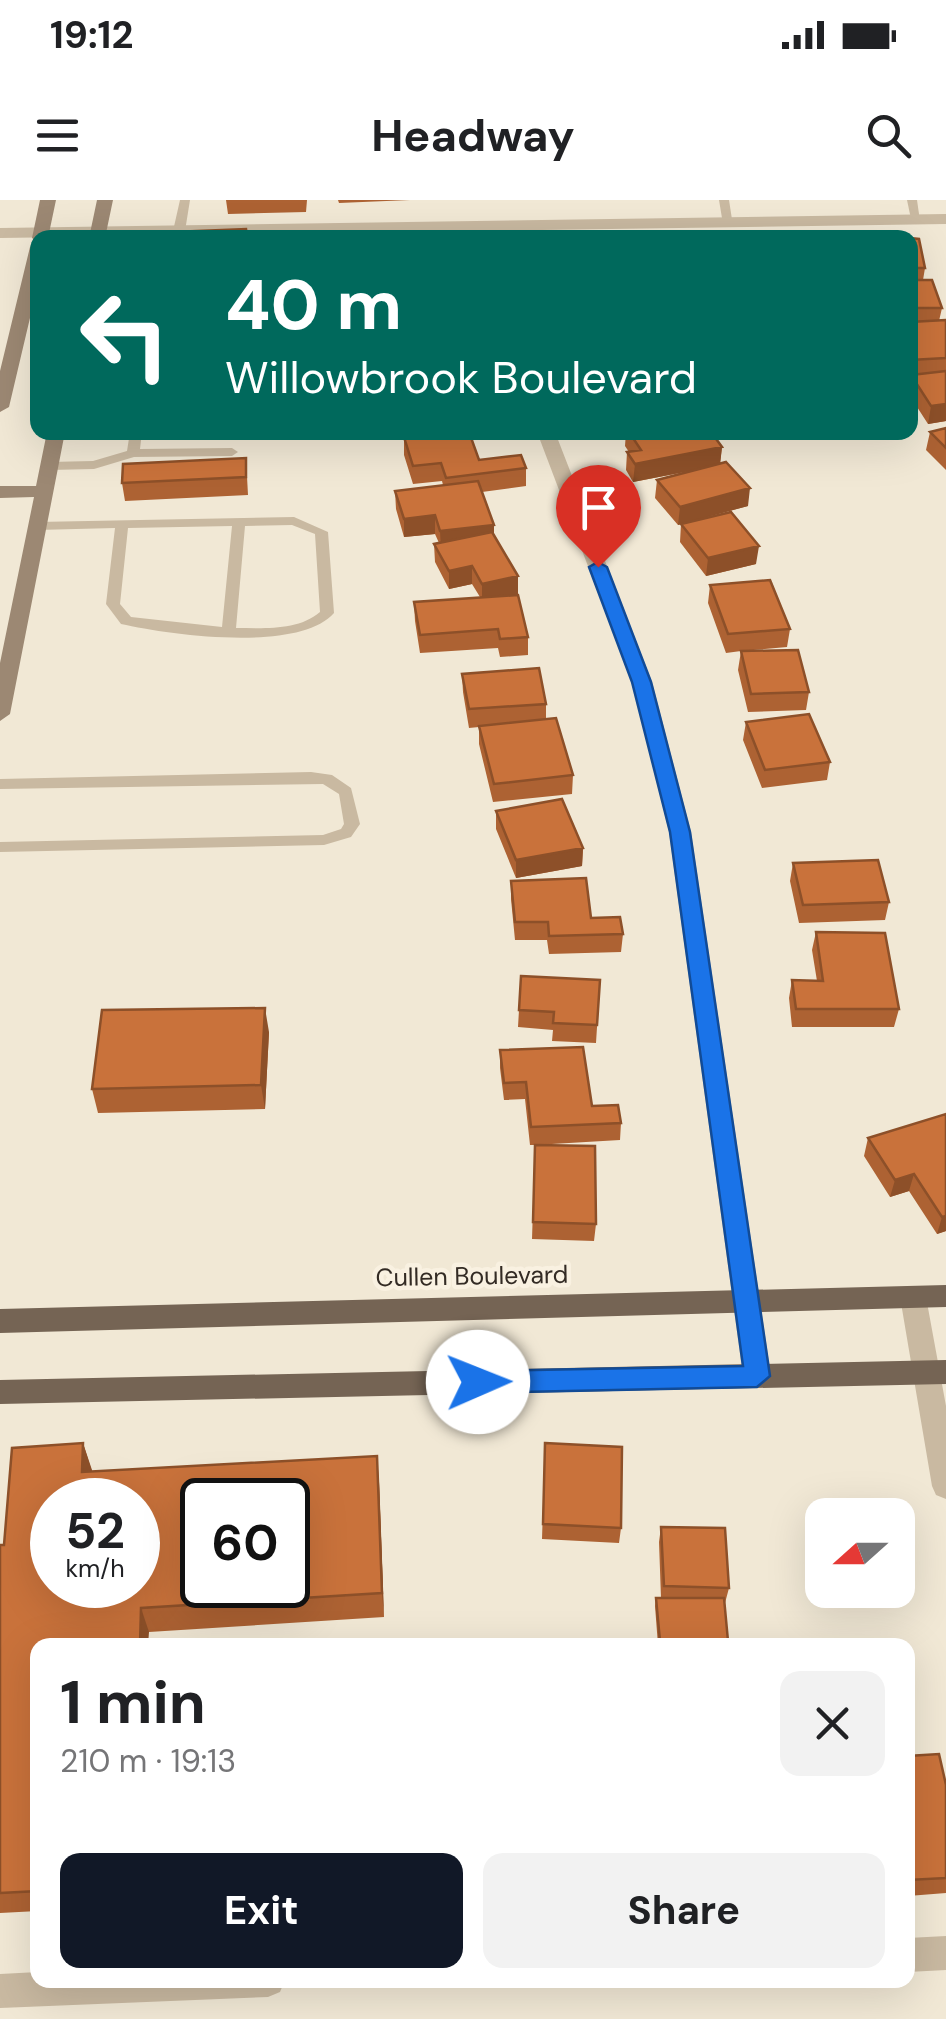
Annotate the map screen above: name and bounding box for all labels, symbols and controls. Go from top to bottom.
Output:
text: 19:12 [50,10,133,60]
text: Headway [371,106,575,165]
icon: menu [30,108,85,163]
icon: search [861,108,916,163]
text: 40 m [225,260,402,351]
icon: left [60,270,190,400]
text: Willowbrook Boulevard [225,348,697,407]
pin [556,465,641,568]
icon: arrive [571,480,626,535]
street label: Cullen Boulevard [375,1258,569,1294]
position arrow [426,1330,530,1434]
speed limit sign: 60 [180,1478,310,1608]
text: 52 [65,1498,125,1564]
north arrow [805,1498,915,1608]
map controls [805,1498,915,1608]
text: km/h [65,1552,125,1585]
text: 1 min [60,1663,206,1742]
button: close [780,1671,885,1776]
text: 210 m · 19:13 [60,1740,236,1782]
button: Exit [60,1853,463,1968]
button: Share [483,1853,885,1968]

